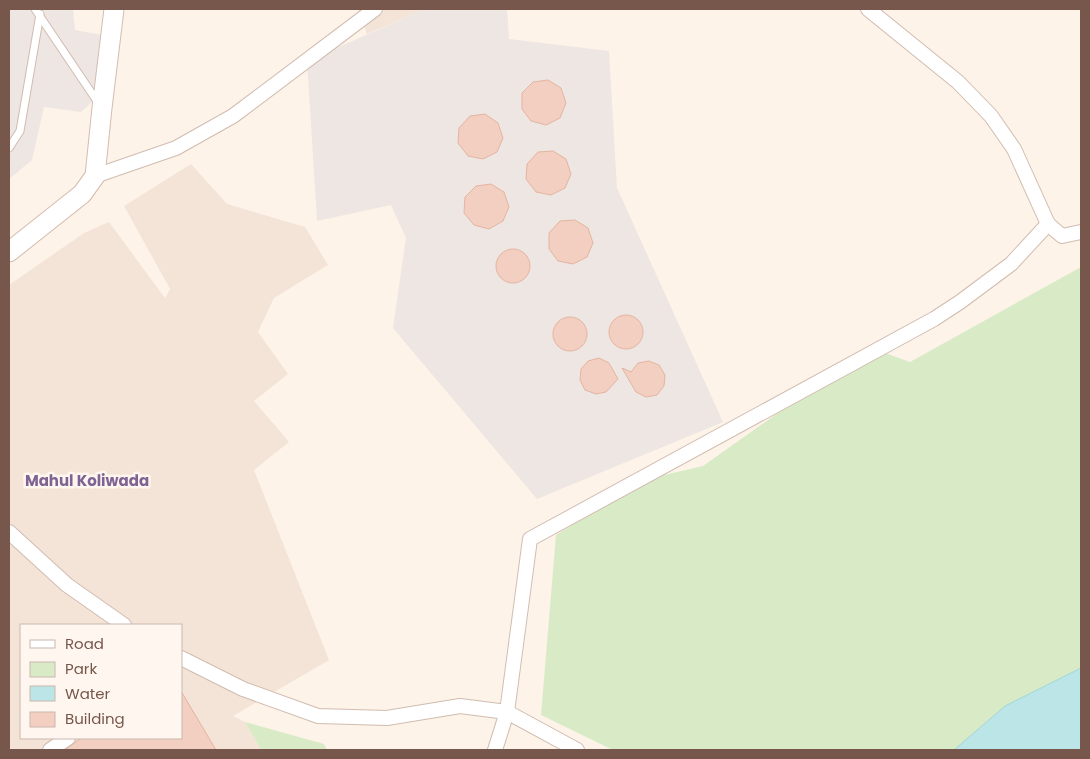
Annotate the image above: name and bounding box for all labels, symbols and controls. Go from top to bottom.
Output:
district label: Mahul Koliwada [25,470,149,491]
legend [20,624,182,739]
text: Road [65,633,104,654]
text: Park [65,658,97,679]
text: Water [65,683,111,704]
text: Building [65,708,125,729]

